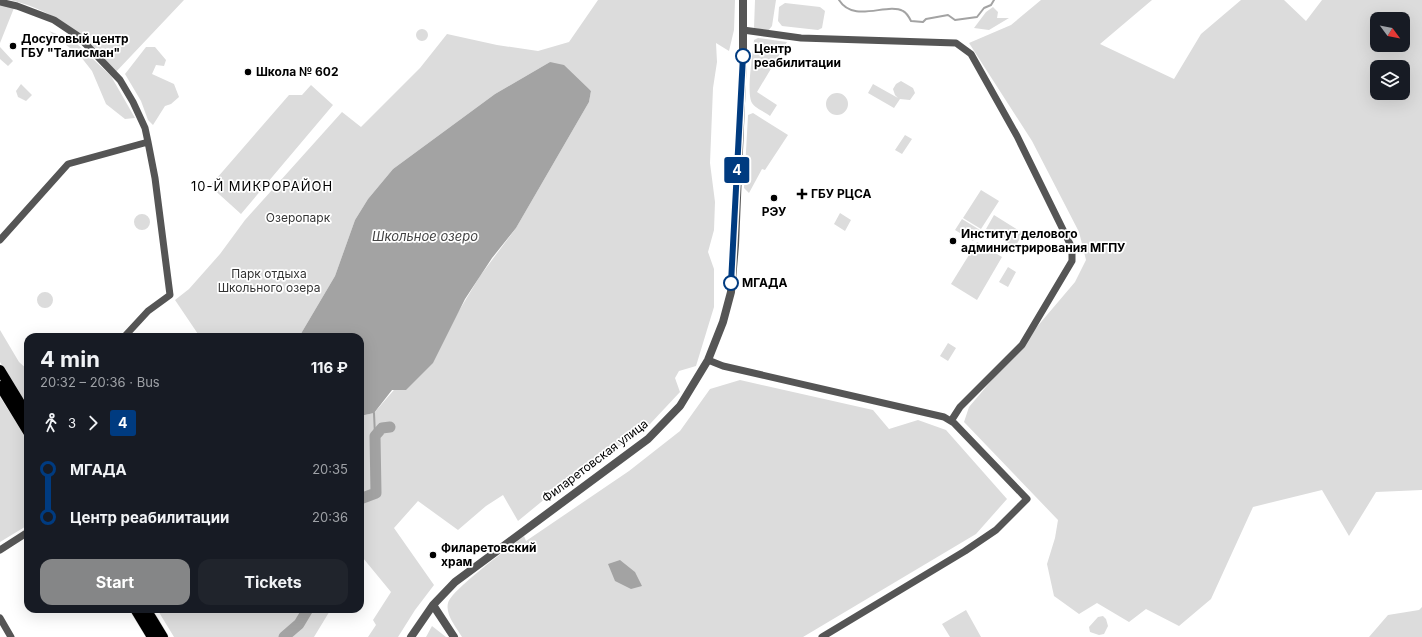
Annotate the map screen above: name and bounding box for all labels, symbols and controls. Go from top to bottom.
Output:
north arrow [1370,12,1410,52]
map controls [1370,12,1410,100]
place label: Досуговый центр ГБУ "Талисман" [21,31,129,60]
marker: Досуговый центр ГБУ "Талисман" [8,41,18,51]
place label: Центр реабилитации [754,41,841,70]
marker: Центр реабилитации [735,48,751,64]
button: layers [1370,60,1410,100]
place label: Школа № 602 [256,64,339,79]
marker: Школа № 602 [243,67,253,77]
line badge: 4 [724,157,750,183]
text: 4 [732,161,742,178]
district label: 10-Й МИКРОРАЙОН [191,178,333,194]
place label: ГБУ РЦСА [811,186,871,201]
marker: ГБУ РЦСА [796,188,808,200]
marker: РЭУ [769,193,779,203]
place label: РЭУ [762,204,787,219]
park label: Озеропарк [266,210,331,225]
place label: Институт делового администрирования МГПУ [961,226,1126,255]
water label: Школьное озеро [372,228,478,244]
marker: Институт делового администрирования МГПУ [948,236,958,246]
park label: Парк отдыха Школьного озера [218,266,320,295]
marker: МГАДА [723,275,739,291]
place label: МГАДА [742,275,787,290]
text: 4 min [40,346,100,372]
text: 116 ₽ [311,358,348,377]
text: 20:32 – 20:36 · Bus [40,374,160,390]
icon: walk [40,412,62,434]
icon: forward [82,412,104,434]
text: 4 [118,414,128,431]
text: 3 [68,415,76,431]
street label: Филаретовская улица [539,416,651,505]
text: МГАДА [70,460,127,479]
text: 20:35 [312,461,348,477]
text: Центр реабилитации [70,508,229,527]
text: 20:36 [312,509,348,525]
place label: Филаретовский храм [441,540,537,569]
marker: Филаретовский храм [428,550,438,560]
button: Start [40,559,190,605]
button: Tickets [198,559,348,605]

